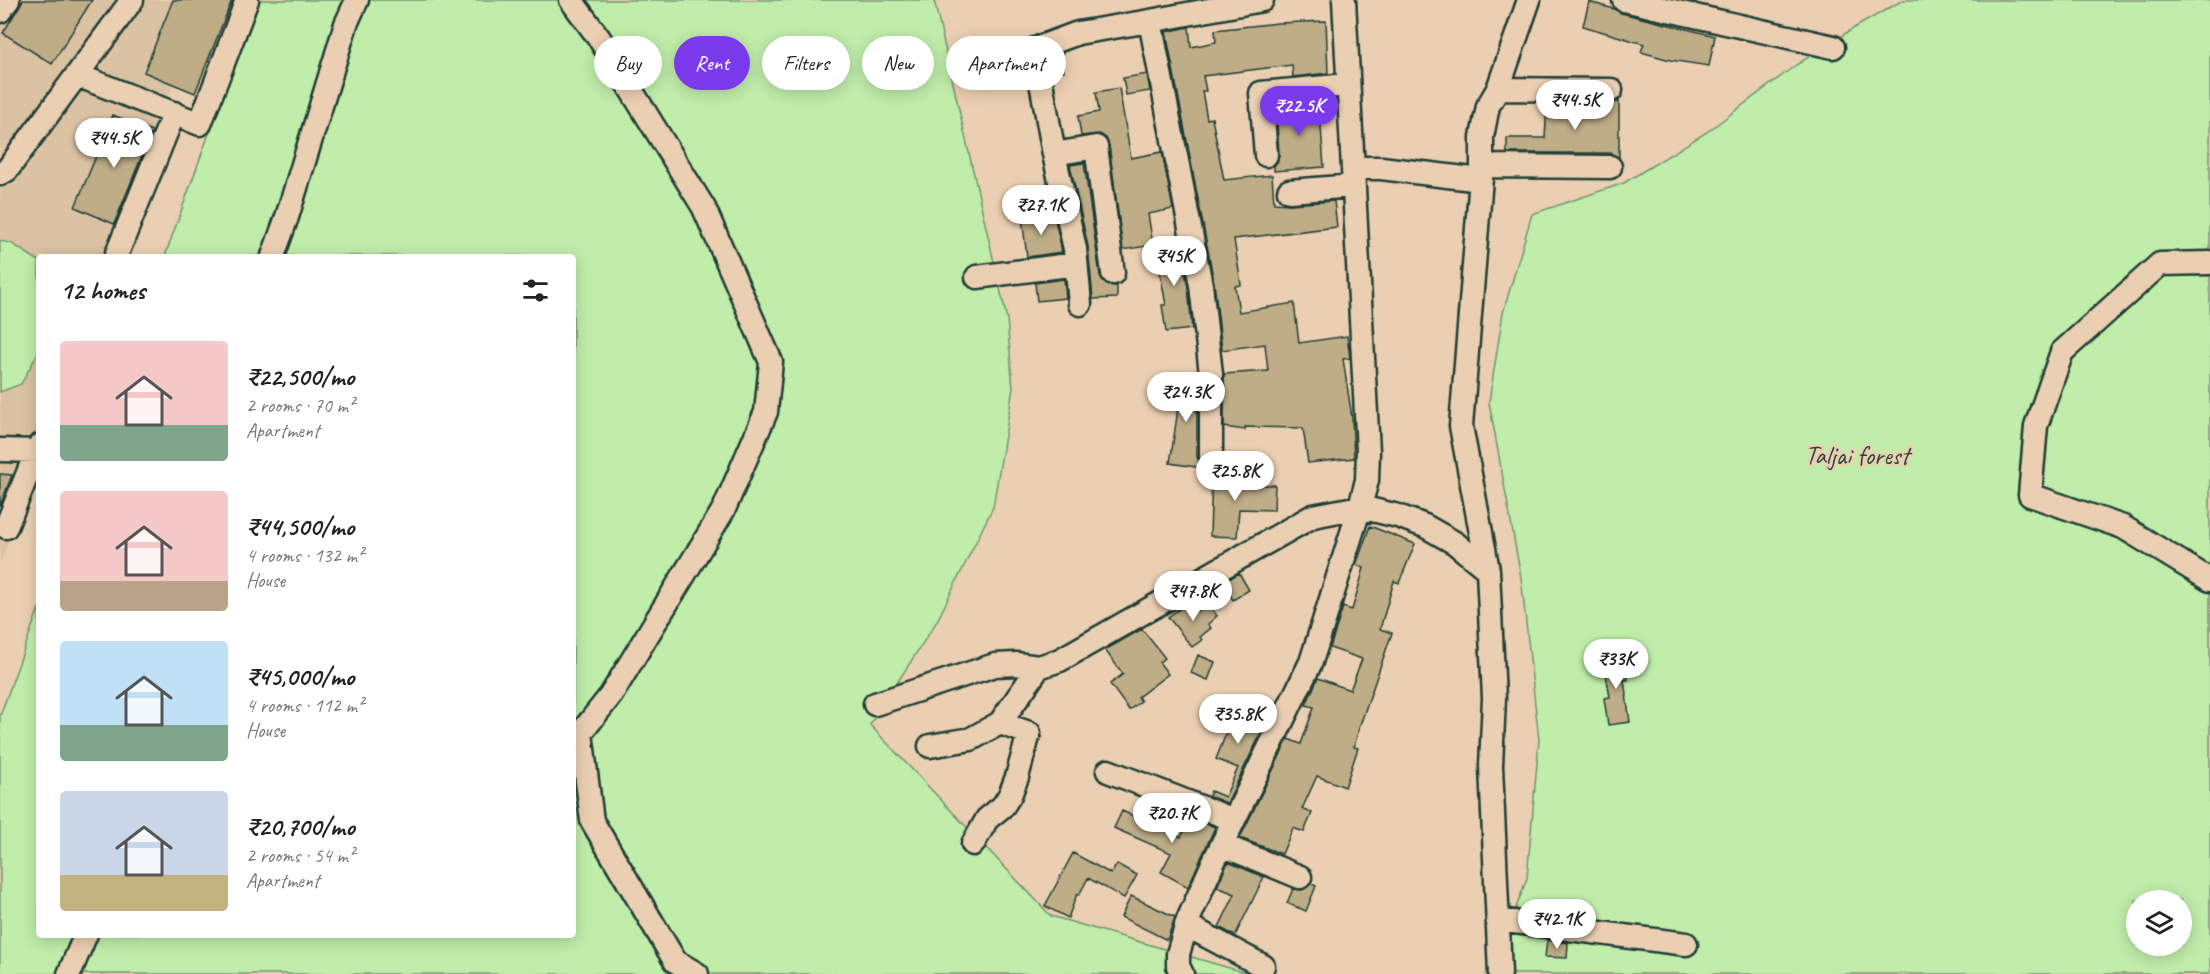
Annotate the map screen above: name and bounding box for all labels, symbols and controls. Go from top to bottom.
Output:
chip: Buy [594,36,662,90]
chip: Rent [674,36,750,90]
chip: Filters [762,36,850,90]
chip: New [862,36,934,90]
chip: Apartment [946,36,1066,90]
pin: ₹44.5K [1526,80,1624,131]
pin: ₹22.5K [1250,86,1348,137]
text: ₹44.5K [1550,87,1600,112]
text: ₹22.5K [1274,93,1324,118]
pin: ₹44.5K [65,118,163,169]
text: ₹44.5K [89,125,139,150]
pin: ₹27.1K [992,185,1090,236]
text: ₹27.1K [1016,192,1066,217]
pin: ₹45K [1138,236,1210,287]
text: ₹45K [1156,243,1192,268]
text: 12 homes [60,274,145,307]
icon: filters [519,274,552,307]
text: ₹22,500/mo [246,360,354,393]
icon: home [108,365,180,437]
pin: ₹24.3K [1137,372,1235,423]
text: ₹24.3K [1161,379,1211,404]
text: 2 rooms · 70 m² [246,393,354,418]
text: Apartment [246,418,319,443]
park label: Taljai forest [1805,439,1913,472]
pin: ₹25.8K [1186,451,1284,502]
text: ₹25.8K [1210,458,1260,483]
text: ₹44,500/mo [246,510,354,543]
icon: home [108,515,180,587]
text: 4 rooms · 132 m² [246,543,363,568]
text: House [246,568,285,593]
pin: ₹47.8K [1144,571,1242,622]
text: ₹47.8K [1168,578,1218,603]
pin: ₹33K [1580,639,1652,690]
text: ₹33K [1597,646,1635,671]
text: ₹45,000/mo [246,660,354,693]
icon: home [108,665,180,737]
text: 4 rooms · 112 m² [246,693,363,718]
pin: ₹35.8K [1189,694,1287,745]
text: ₹35.8K [1213,701,1263,726]
text: House [246,718,285,743]
pin: ₹20.7K [1123,793,1221,844]
text: ₹20.7K [1147,800,1197,825]
text: ₹20,700/mo [246,810,355,843]
icon: home [108,815,180,887]
text: 2 rooms · 54 m² [246,843,354,868]
text: Apartment [246,868,319,893]
map controls [2126,890,2192,956]
button: layers [2126,890,2192,956]
pin: ₹42.1K [1508,899,1606,950]
text: ₹42.1K [1532,906,1582,931]

